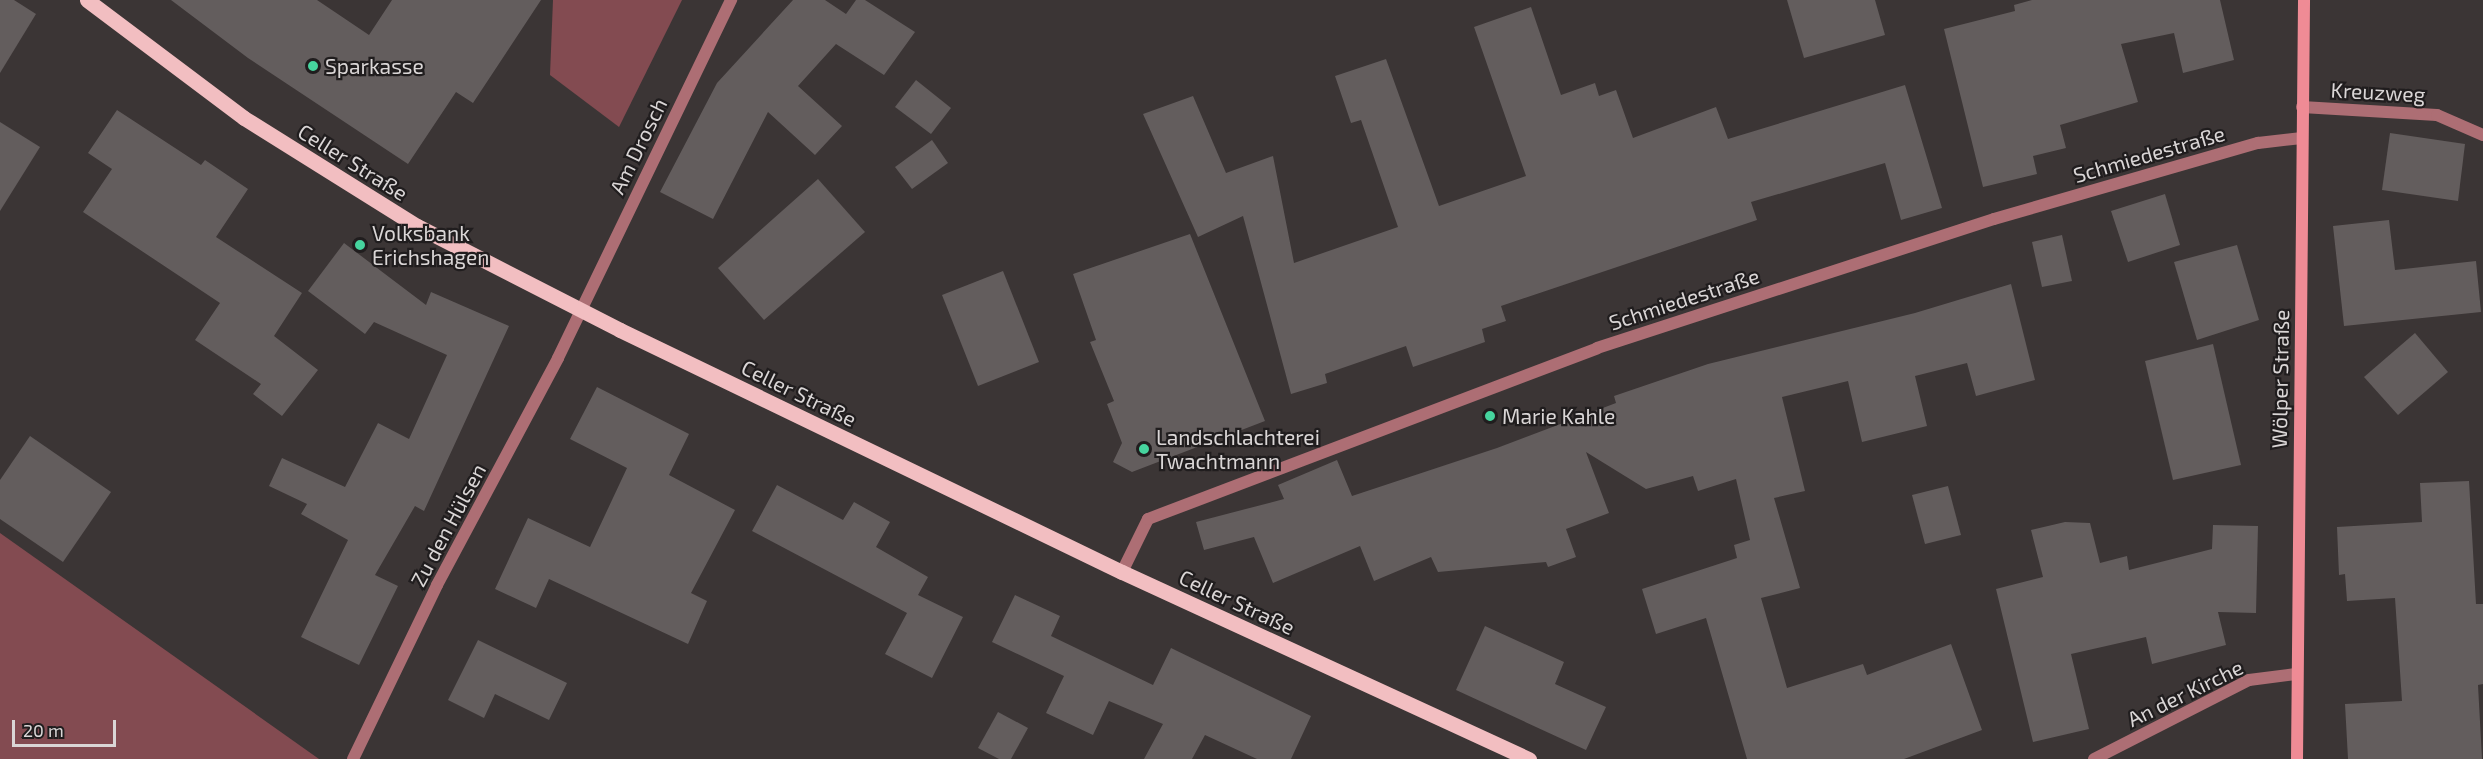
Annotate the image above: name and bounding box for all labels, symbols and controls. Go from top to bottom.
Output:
place label: Sparkasse [325,53,424,79]
marker: Sparkasse [306,59,320,73]
street label: Kreuzweg [2330,77,2426,107]
street label: Am Drosch [604,94,672,198]
street label: Celler Straße [293,118,413,206]
street label: Schmiedestraße [2070,120,2228,188]
place label: Volksbank Erichshagen [372,220,489,270]
marker: Volksbank Erichshagen [353,238,367,252]
street label: Schmiedestraße [1606,263,1762,335]
street label: Wölper Straße [2266,309,2294,449]
street label: Celler Straße [737,354,861,432]
place label: Marie Kahle [1502,403,1615,429]
marker: Marie Kahle [1483,409,1497,423]
place label: Landschlachterei Twachtmann [1156,424,1320,474]
marker: Landschlachterei Twachtmann [1137,442,1151,456]
street label: Zu den Hülsen [405,459,491,591]
street label: Celler Straße [1175,564,1299,640]
street label: An der Kirche [2123,654,2247,732]
scale bar [15,708,118,746]
text: 20 m [23,719,64,741]

